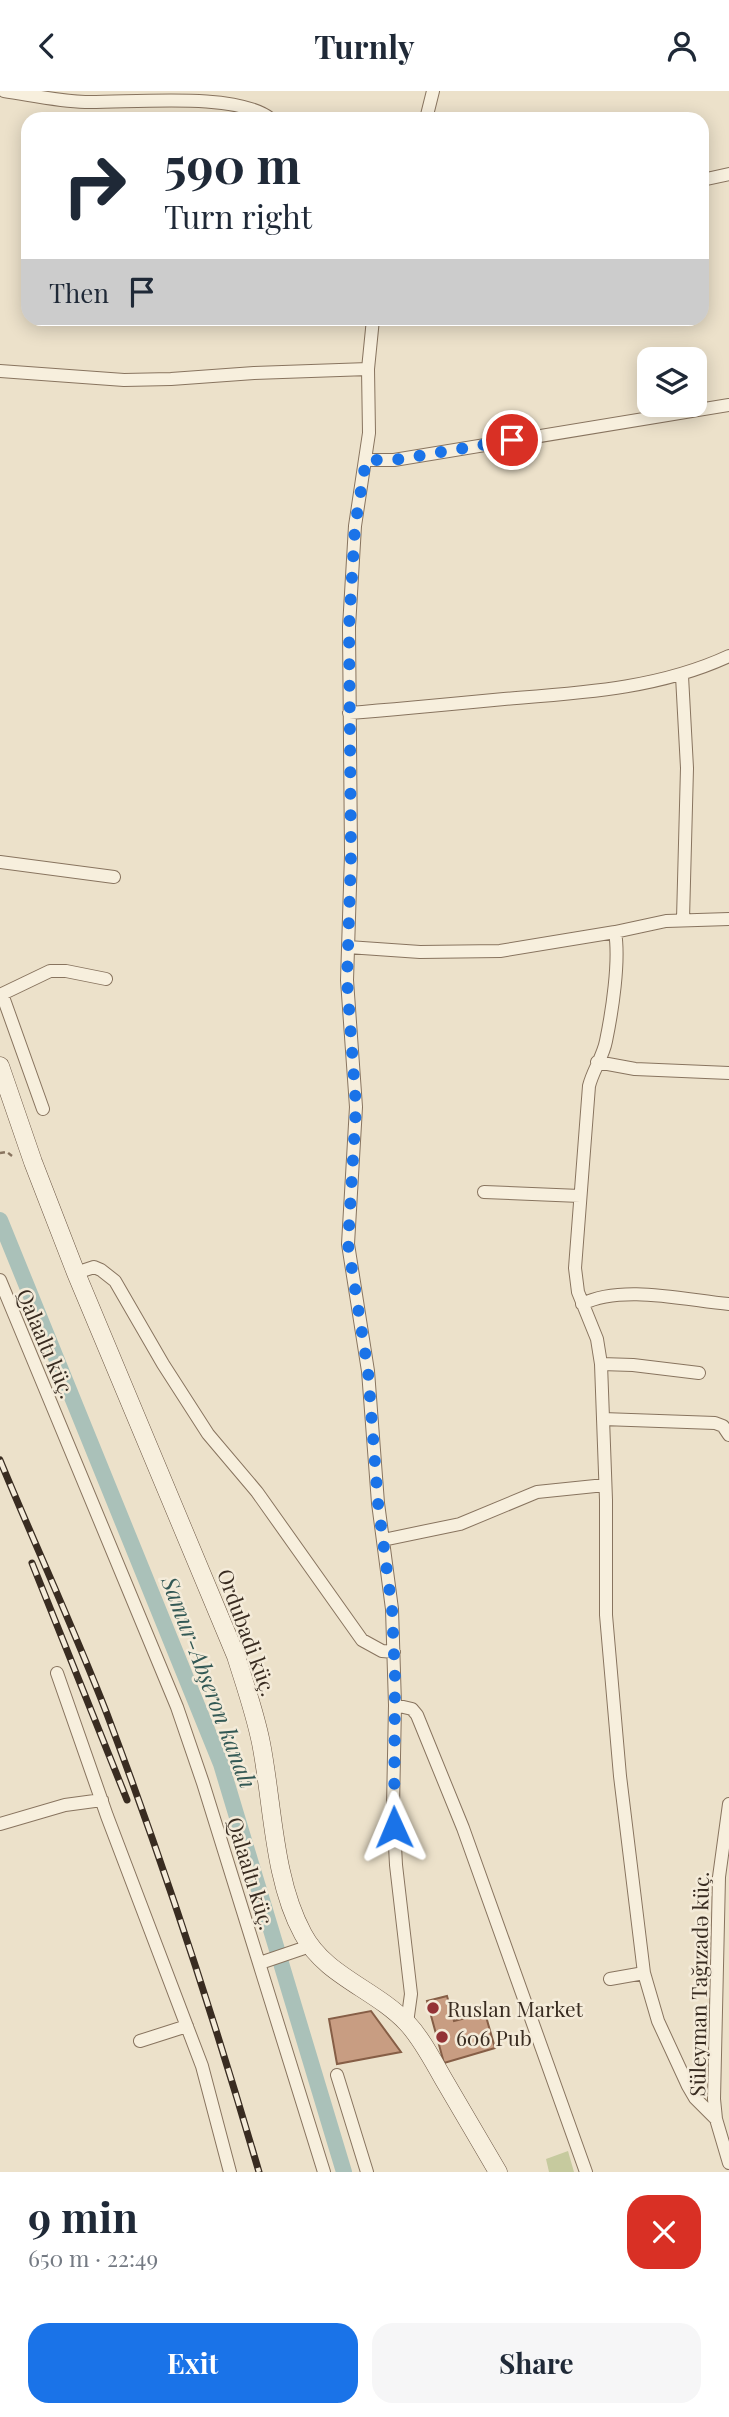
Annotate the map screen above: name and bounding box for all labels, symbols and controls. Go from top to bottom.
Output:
text: Turnly [314,24,415,67]
icon: back [28,27,66,65]
icon: person [663,27,701,65]
text: 590 m [164,131,301,196]
icon: right [49,140,140,231]
text: Turn right [164,194,312,237]
icon: arrive [123,273,161,311]
text: Then [49,275,109,310]
map controls [637,347,707,417]
button: layers [637,347,707,417]
pin [482,410,542,470]
icon: arrive [493,421,531,459]
street label: Qalaaltı küç. [11,1284,83,1402]
street label: Ordubadi küç. [212,1565,284,1699]
water label: Samur-Abşeron kanalı [155,1571,265,1792]
position arrow [357,1790,431,1864]
street label: Qalaaltı küç. [222,1813,282,1933]
street label: Süleyman Tağızadə küç. [682,1871,714,2097]
place label: Ruslan Market [447,1994,584,2022]
marker: Ruslan Market [425,2000,441,2016]
place label: 606 Pub [456,2023,532,2051]
marker: 606 Pub [434,2029,450,2045]
text: 9 min [28,2188,138,2244]
button: close [627,2195,701,2269]
text: 650 m · 22:49 [28,2242,158,2273]
button: Exit [28,2323,358,2403]
button: Share [372,2323,701,2403]

